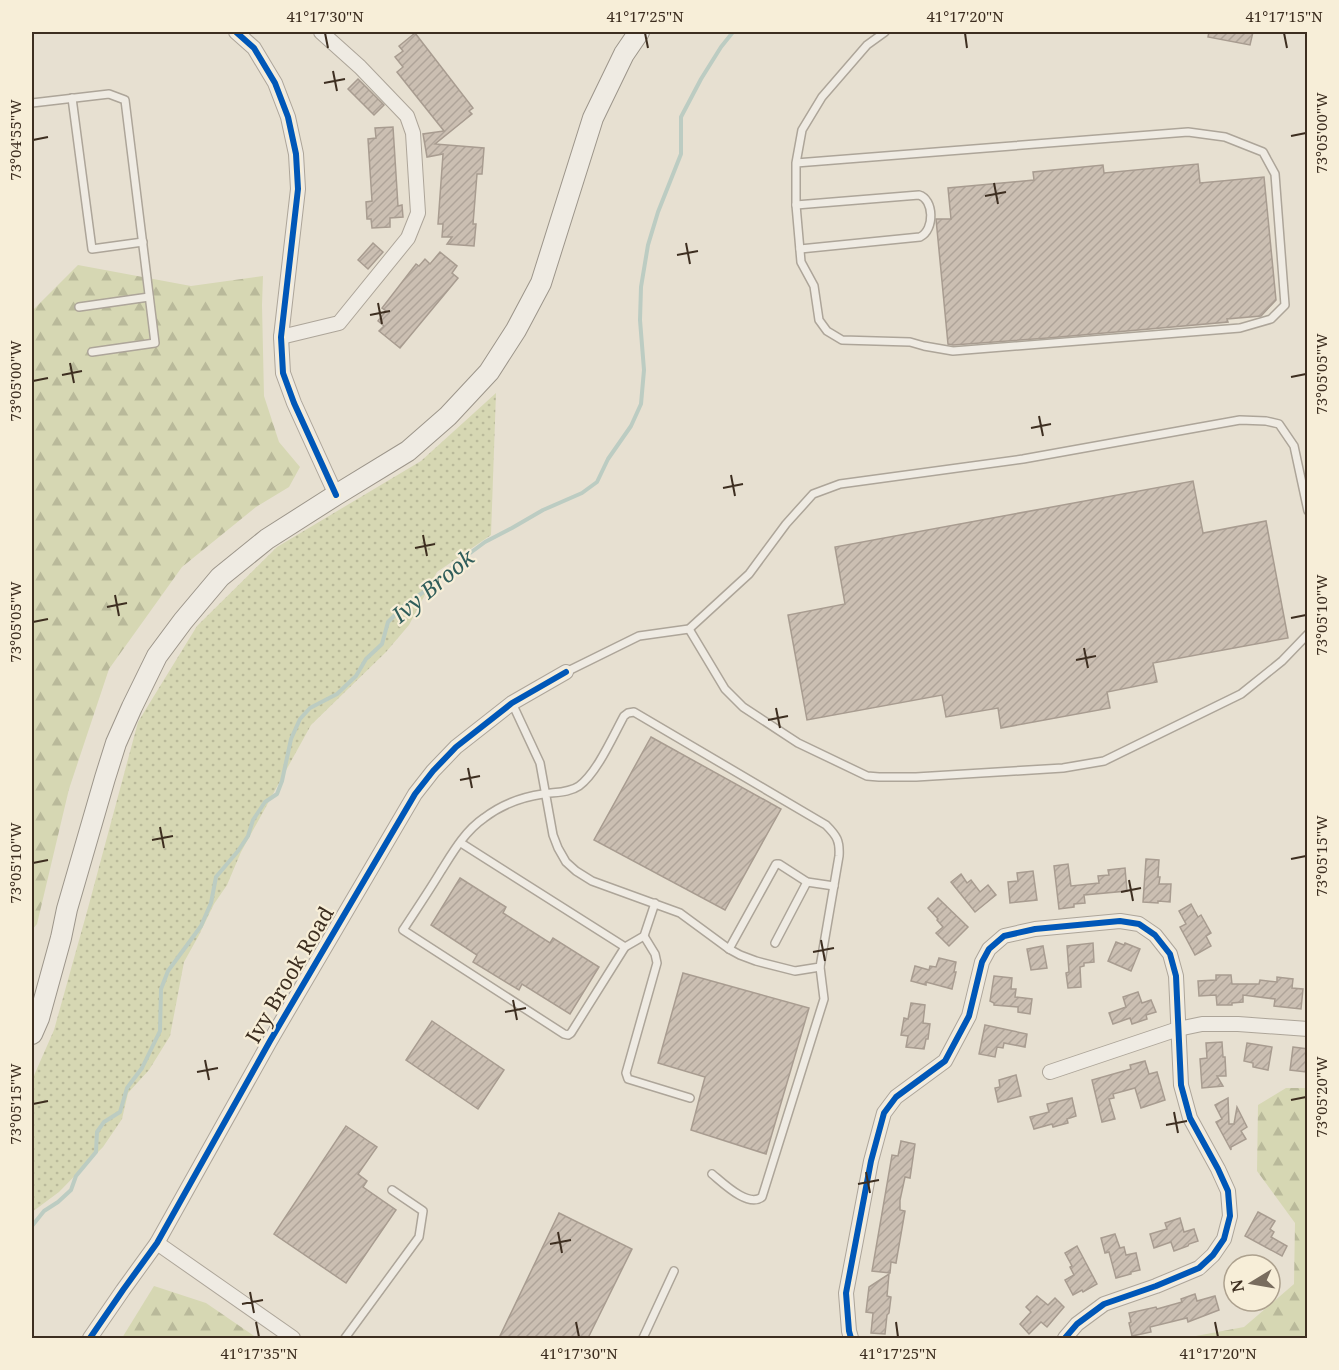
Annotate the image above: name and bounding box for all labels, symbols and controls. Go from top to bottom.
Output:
text: 41°17'30"N [286,6,364,26]
text: 41°17'25"N [606,6,684,26]
text: 41°17'20"N [926,6,1004,26]
text: 41°17'15"N [1245,6,1323,26]
text: 73°05'00"W [1311,92,1331,174]
text: 73°04'55"W [5,99,25,181]
text: 73°05'05"W [1311,333,1331,415]
text: 73°05'00"W [5,340,25,422]
water label: Ivy Brook [384,541,481,629]
text: 73°05'10"W [1311,574,1331,656]
text: 73°05'05"W [5,581,25,663]
text: 73°05'15"W [1311,815,1331,897]
text: 73°05'10"W [5,822,25,904]
street label: Ivy Brook Road [239,901,340,1048]
text: 73°05'20"W [1311,1056,1331,1138]
text: 73°05'15"W [5,1063,25,1145]
north arrow [1222,1253,1282,1313]
text: N [1225,1277,1249,1294]
text: 41°17'35"N [220,1343,298,1363]
text: 41°17'30"N [540,1343,618,1363]
text: 41°17'25"N [859,1343,937,1363]
text: 41°17'20"N [1179,1343,1257,1363]

